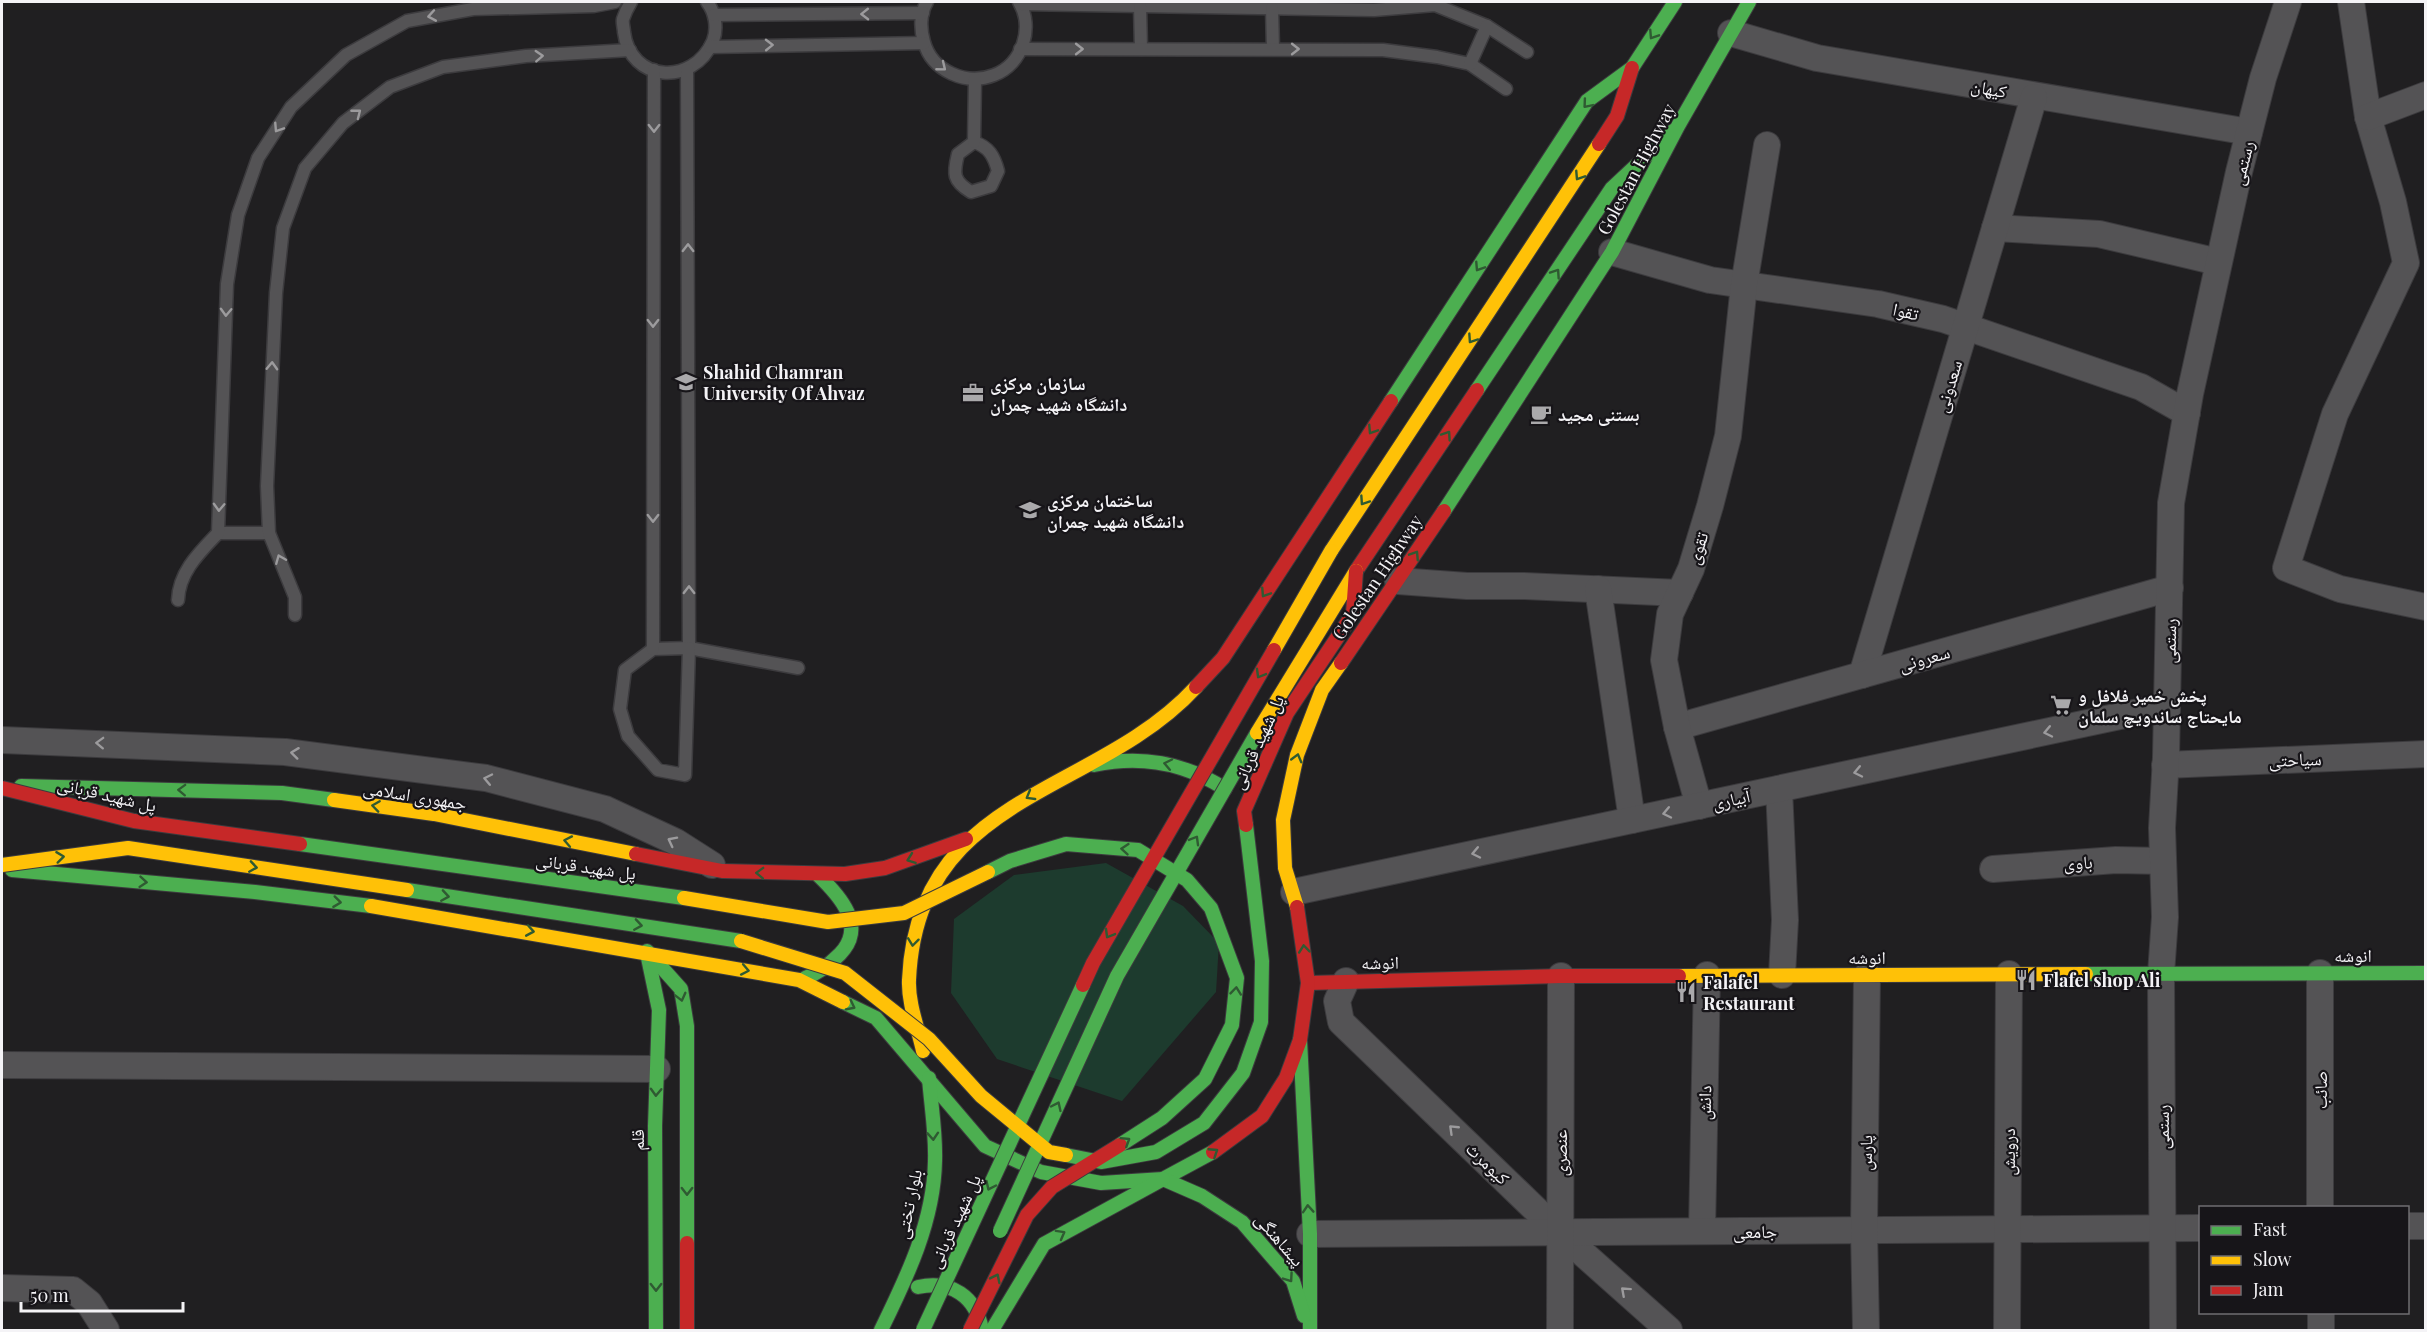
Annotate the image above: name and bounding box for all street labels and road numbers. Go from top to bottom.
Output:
street label: کیهان [1969,73,2009,103]
street label: Golestan Highway [1591,99,1681,239]
street label: رستمی [2225,138,2259,188]
street label: تقوا [1891,296,1921,326]
street label: سعدونی [1929,357,1967,415]
street label: Golestan Highway [1326,510,1428,644]
street label: تقوی [1681,529,1713,567]
street label: رستمی [2157,618,2181,664]
street label: سعرونی [1896,639,1952,677]
street label: پل شهید قربانی [1225,691,1289,793]
street label: سیاحتی [2268,746,2322,772]
street label: پل شهید قربانی [55,771,159,817]
street label: جمهوری اسلامی [362,775,468,815]
street label: آبیاری [1710,783,1753,815]
street label: پل شهید قربانی [534,847,638,885]
street label: باوی [2063,849,2093,875]
street label: انوشه [2334,943,2372,967]
street label: انوشه [1848,945,1886,969]
street label: انوشه [1361,950,1399,974]
street label: صائب [2308,1071,2332,1109]
street label: دانش [1692,1085,1716,1121]
street label: رستمی [2150,1104,2174,1150]
street label: درویش [1996,1128,2020,1176]
street label: قلم [625,1129,650,1151]
street label: عنصری [1548,1130,1572,1176]
street label: پارس [1853,1135,1877,1171]
street label: کیومرث [1461,1136,1515,1190]
street label: بلوار تختی [889,1167,927,1241]
street label: پل شهید قربانی [922,1170,986,1272]
street label: پیشاهنگی [1250,1207,1310,1271]
street label: جامعی [1733,1219,1777,1243]

